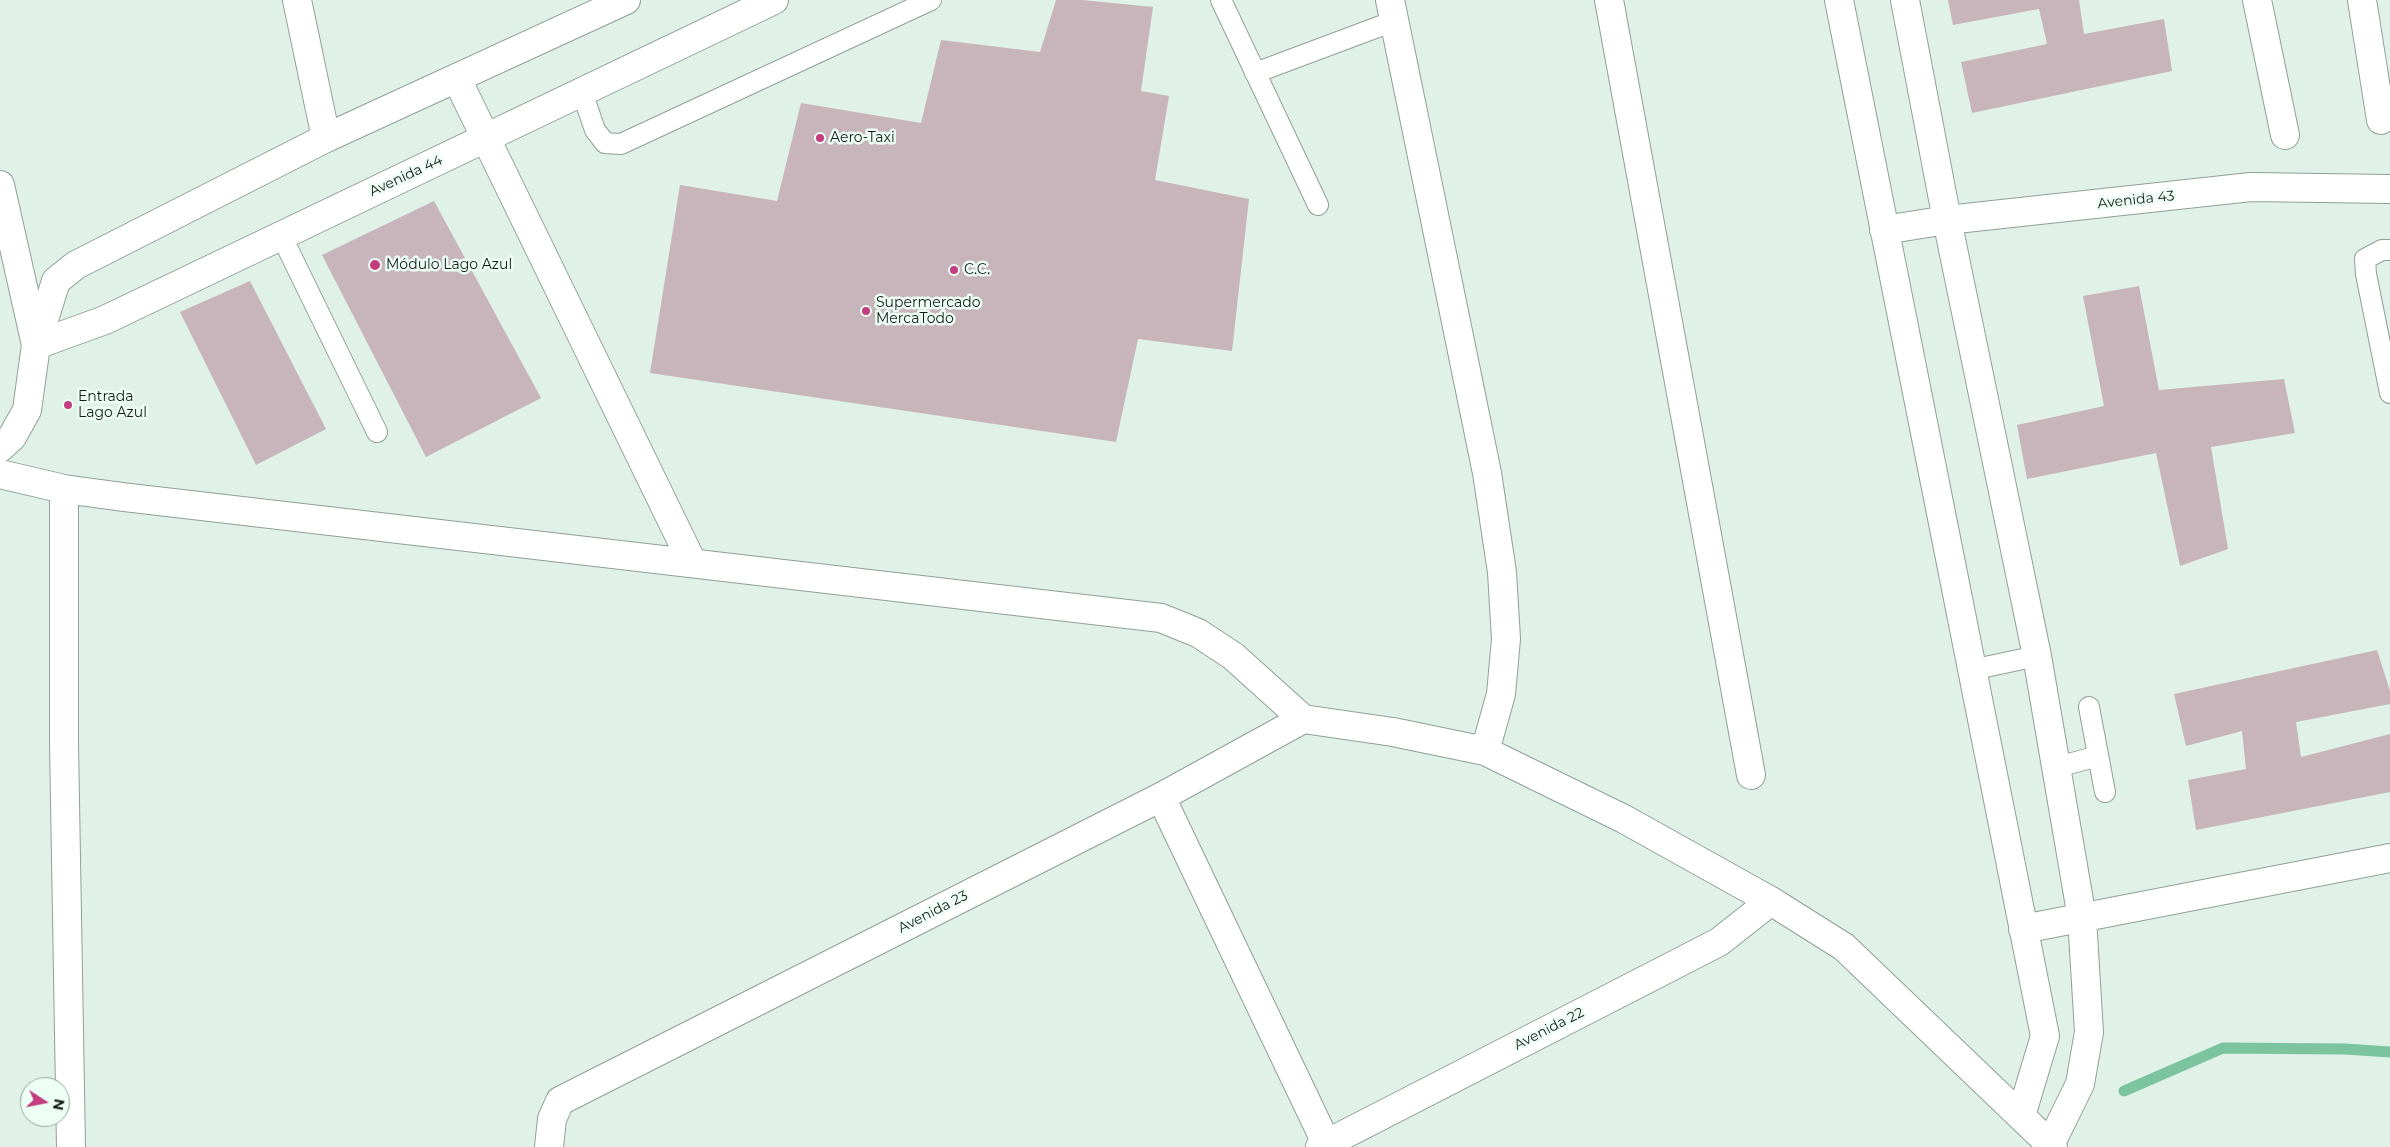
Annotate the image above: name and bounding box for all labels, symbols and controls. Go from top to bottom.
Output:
place label: Aero-Taxi [830,130,895,146]
marker: Aero-Taxi [814,132,826,144]
street label: Avenida 44 [367,152,445,200]
street label: Avenida 43 [2097,188,2175,212]
place label: Módulo Lago Azul [386,257,512,273]
marker: Módulo Lago Azul [368,258,382,272]
place label: C.C. [964,262,990,278]
marker: C.C. [948,264,960,276]
place label: Supermercado MercaTodo [876,295,981,328]
marker: Supermercado MercaTodo [860,305,872,317]
place label: Entrada Lago Azul [78,389,147,422]
marker: Entrada Lago Azul [62,399,74,411]
street label: Avenida 23 [895,887,971,937]
street label: Avenida 22 [1511,1004,1587,1054]
north arrow [20,1077,70,1127]
text: N [49,1097,69,1112]

